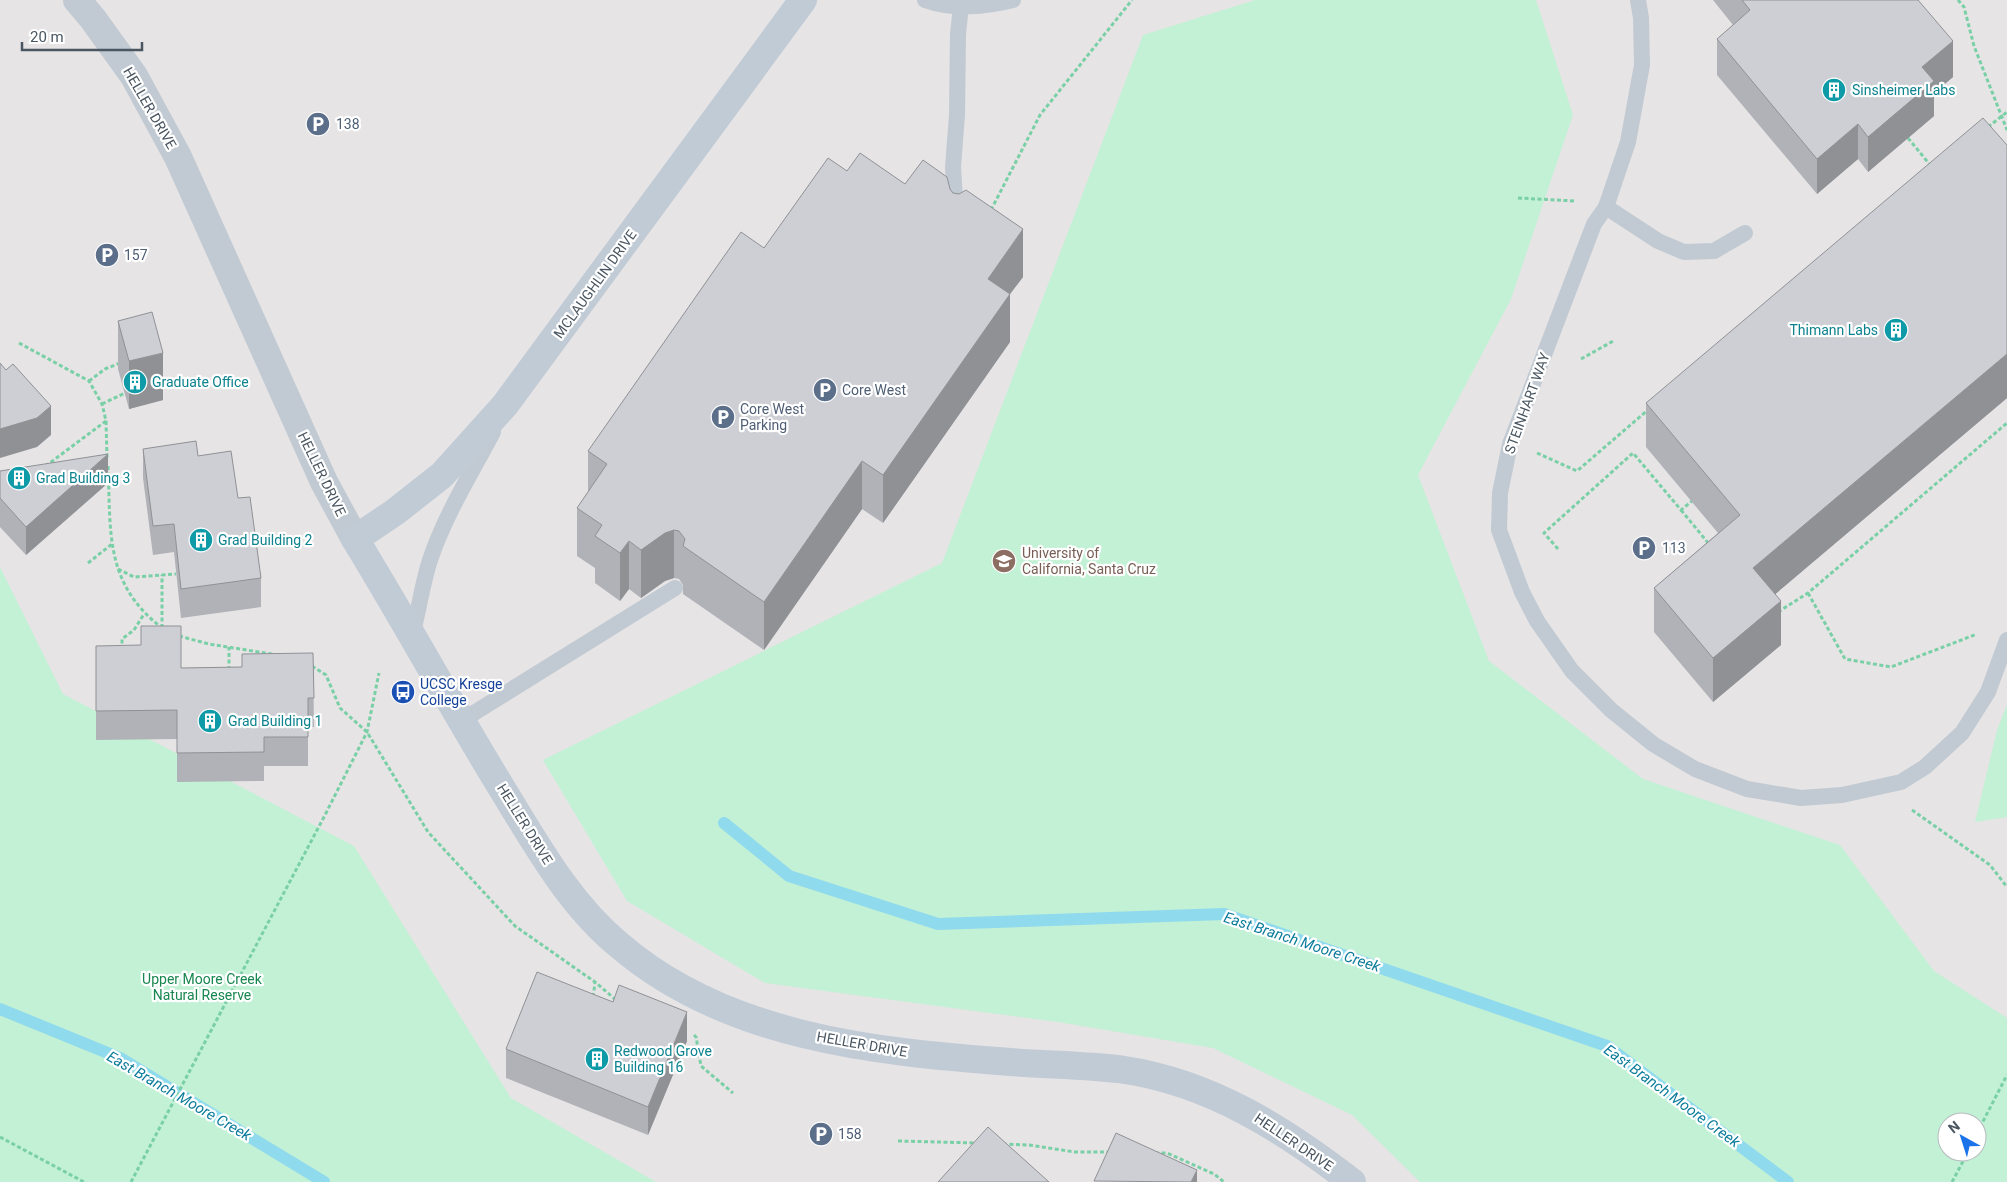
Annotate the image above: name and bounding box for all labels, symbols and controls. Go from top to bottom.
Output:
scale bar [22,20,142,52]
text: 20 m [30,28,64,46]
street label: HELLER DRIVE [120,64,180,152]
building icon: Sinsheimer Labs [1821,77,1847,103]
place label: Sinsheimer Labs [1852,82,1955,98]
parking icon: 138 [305,111,331,137]
place label: 138 [336,116,360,132]
street label: MCLAUGHLIN DRIVE [550,227,640,341]
parking icon: 157 [94,242,120,268]
place label: 157 [124,247,148,263]
building icon: Thimann Labs [1883,317,1909,343]
place label: Thimann Labs [1789,322,1878,338]
street label: STEINHART WAY [1501,350,1553,456]
building icon: Graduate Office [122,369,148,395]
place label: Graduate Office [152,374,249,390]
parking icon: Core West [812,377,838,403]
place label: Core West [842,382,906,398]
place label: Core West Parking [740,401,804,433]
parking icon: Core West Parking [710,404,736,430]
street label: HELLER DRIVE [295,429,349,519]
building icon: Grad Building 3 [6,465,32,491]
place label: Grad Building 3 [36,470,130,486]
building icon: Grad Building 2 [188,527,214,553]
place label: Grad Building 2 [218,532,313,548]
parking icon: 113 [1631,535,1657,561]
place label: 113 [1662,540,1686,556]
place label: University of California, Santa Cruz [1022,545,1156,577]
school or university icon: University of California, Santa Cruz [991,548,1017,574]
place label: UCSC Kresge College [420,676,502,708]
bus stop icon: UCSC Kresge College [390,679,416,705]
building icon: Grad Building 1 [197,708,223,734]
place label: Grad Building 1 [228,713,322,729]
street label: HELLER DRIVE [494,781,556,867]
water label: East Branch Moore Creek [1221,908,1383,976]
park label: Upper Moore Creek Natural Reserve [142,971,263,1003]
street label: HELLER DRIVE [816,1028,909,1060]
water label: East Branch Moore Creek [1601,1041,1744,1152]
place label: Redwood Grove Building 16 [614,1043,712,1075]
building icon: Redwood Grove Building 16 [584,1046,610,1072]
water label: East Branch Moore Creek [104,1047,255,1145]
street label: HELLER DRIVE [1252,1110,1336,1174]
north arrow [1937,1112,1987,1162]
text: N [1945,1118,1963,1136]
parking icon: 158 [808,1121,834,1147]
place label: 158 [838,1126,862,1142]

